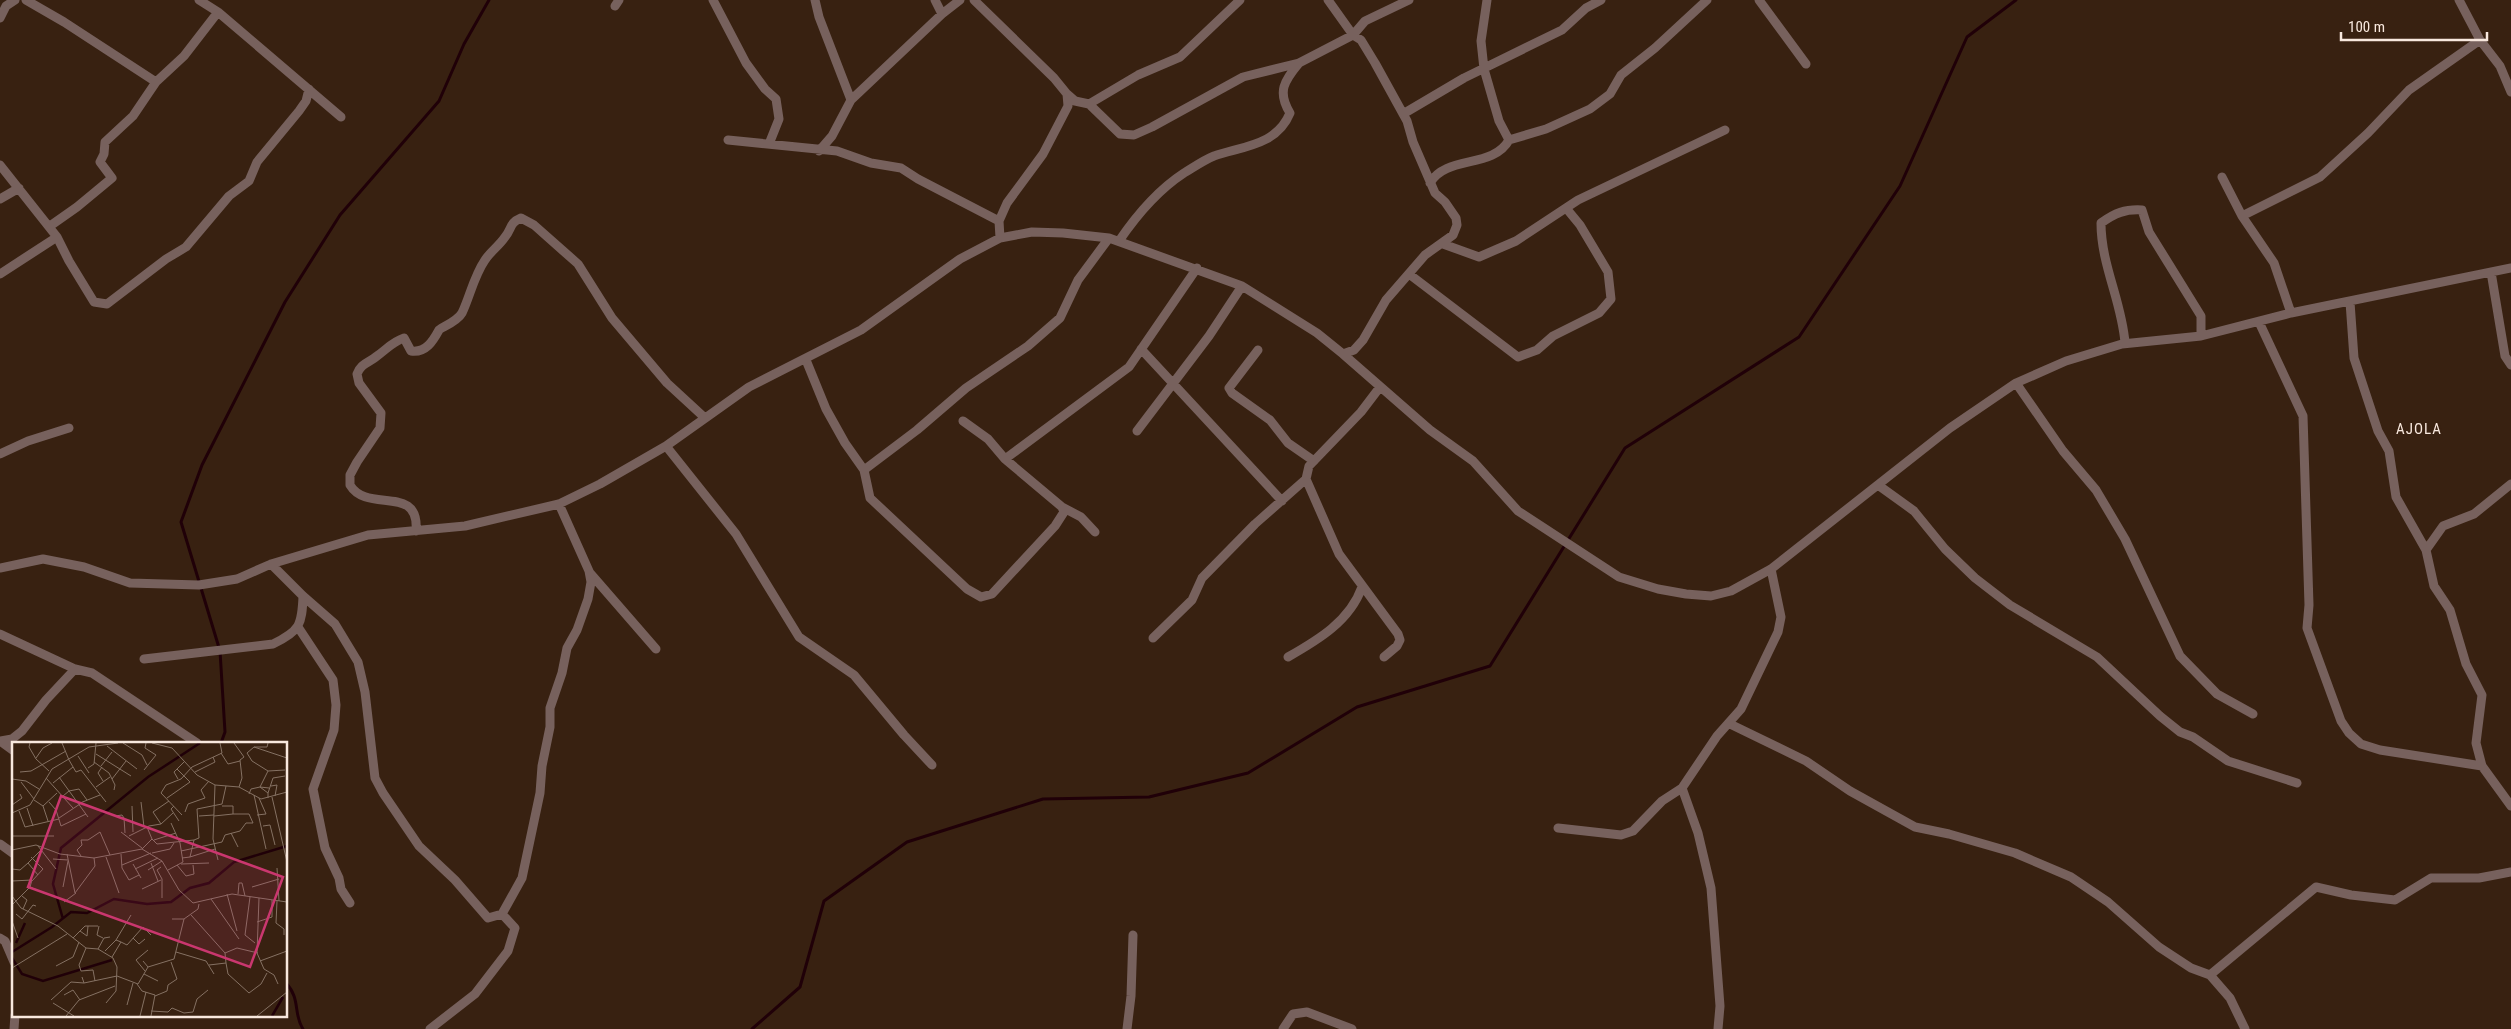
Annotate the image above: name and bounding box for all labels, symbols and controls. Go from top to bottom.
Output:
scale bar [2341,10,2487,42]
text: 100 m [2348,18,2385,36]
district label: AJOLA [2396,420,2442,438]
inset map [12,742,288,1016]

